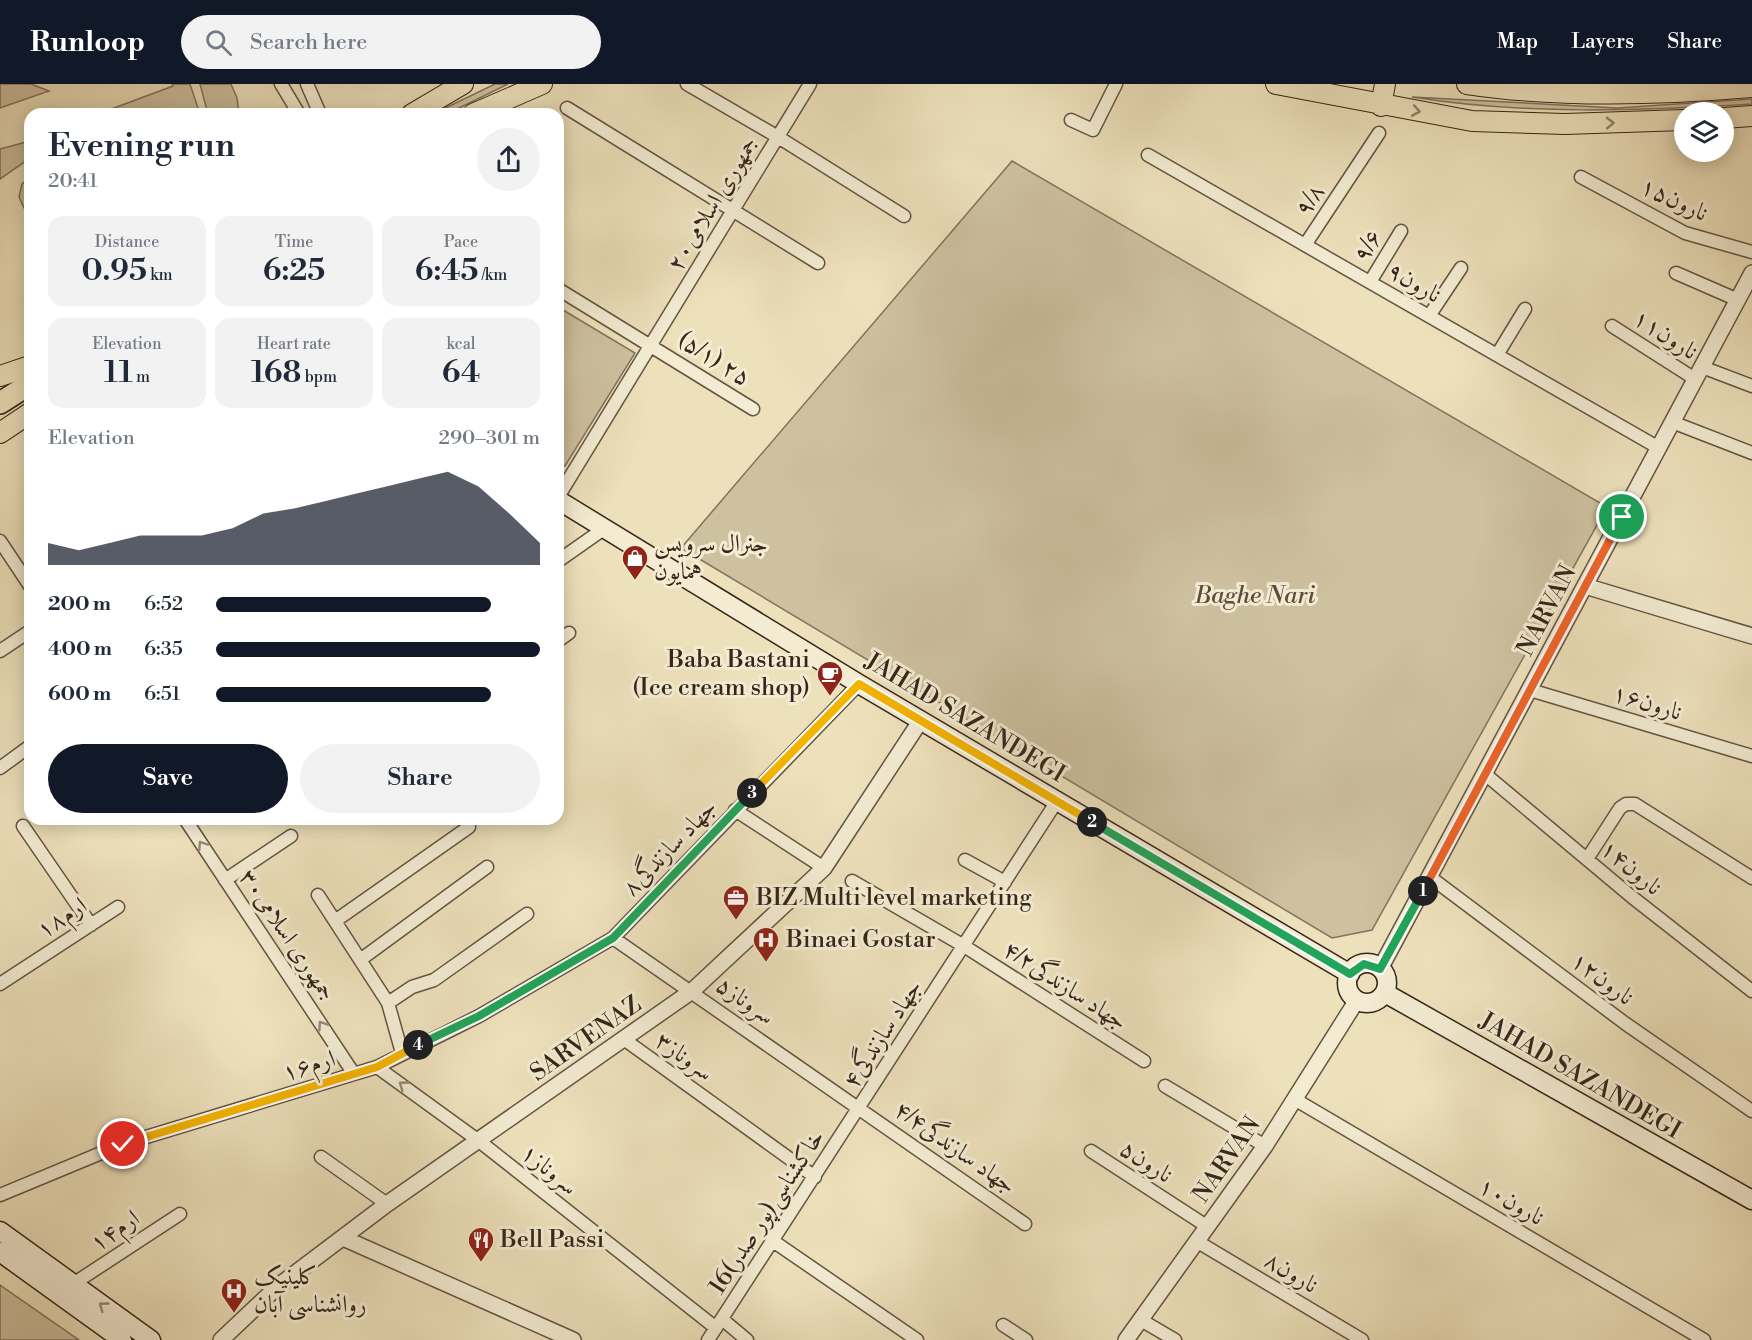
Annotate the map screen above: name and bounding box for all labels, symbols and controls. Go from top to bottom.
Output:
search box [181,15,601,69]
text: Runloop [30,25,145,60]
icon: search [202,26,235,59]
text: Search here [250,29,367,56]
text: Map [1497,29,1538,55]
text: Layers [1571,29,1634,55]
text: Share [1667,29,1722,55]
map controls [1674,102,1734,162]
button: layers [1674,102,1734,162]
one-way arrow [1411,105,1420,117]
one-way arrow [1605,117,1614,129]
text: Evening run [48,126,235,167]
button: share [477,128,540,191]
street label: جمهوری اسلامی۲۰ [661,131,765,277]
text: 20:41 [48,169,98,194]
street label: نارون۱۵ [1635,171,1713,229]
street label: ۹/۸ [1288,178,1332,222]
street label: ۹/۶ [1347,224,1389,268]
text: Distance [95,232,159,252]
text: Time [275,232,313,252]
text: Pace [444,232,478,252]
text: 0.95 [81,252,147,290]
text: 6:25 [263,252,325,290]
text: 6:45 [415,252,478,290]
street label: نارون۹ [1382,256,1446,310]
text: km [147,265,173,285]
text: /km [478,265,507,285]
street label: نارون۱۱ [1627,303,1703,367]
street label: (۵/۱) ۲۵ [672,325,756,393]
text: Elevation [92,334,162,354]
text: Heart rate [257,334,331,354]
text: kcal [446,334,476,354]
text: 11 [104,354,133,392]
text: 168 [251,354,301,392]
text: 64 [442,354,480,392]
text: m [133,367,150,387]
text: bpm [301,367,337,387]
text: Elevation [48,426,135,451]
text: 290–301 m [439,426,540,451]
pin [1596,491,1647,542]
icon: arrive [1605,500,1638,533]
place label: جنرال سرویس همایون [654,529,768,587]
shop icon: جنرال سرویس همایون [620,543,650,581]
street label: NARVAN [1511,560,1583,661]
park label: Baghe Nari [1194,581,1316,611]
text: 200 m [48,592,111,617]
text: 6:52 [144,592,183,617]
text: 400 m [48,637,112,662]
text: 6:35 [144,637,183,662]
place label: Baba Bastani (Ice cream shop) [632,645,810,703]
street label: JAHAD SAZANDEGI [859,646,1070,790]
cafe icon: Baba Bastani (Ice cream shop) [815,659,845,697]
street label: نارون۱۶ [1609,678,1685,728]
text: 600 m [48,682,111,707]
text: 6:51 [144,682,180,707]
button: Save [48,744,288,813]
button: Share [300,744,540,813]
pin: 3 [737,778,767,808]
text: 3 [747,783,757,803]
street label: جهاد سازندگی۸ [613,790,724,903]
pin: 2 [1077,807,1107,837]
text: 2 [1087,812,1097,832]
street label: نارون۱۴ [1594,834,1668,902]
one-way arrow [198,841,209,852]
street label: جمهوری اسلامی۳۰ [232,864,342,1006]
pin: 1 [1408,876,1438,906]
text: 1 [1419,881,1427,901]
office icon: BIZ Multi level marketing [721,883,751,921]
place label: BIZ Multi level marketing [755,883,1032,913]
street label: ارم۱۸ [31,891,95,949]
hospital icon: Binaei Gostar [751,925,781,963]
place label: Binaei Gostar [785,925,936,955]
street label: ۴/۲جهاد سازندگی [997,931,1135,1037]
street label: نارون۱۲ [1565,946,1639,1012]
street label: سروناز۵ [710,970,780,1032]
street label: جهاد سازندگی۴ [833,972,929,1094]
street label: SARVENAZ [525,990,647,1088]
street label: JAHAD SAZANDEGI [1473,1006,1686,1146]
one-way arrow [318,1021,329,1032]
street label: سروناز۳ [649,1026,719,1088]
pin: 4 [403,1030,433,1060]
text: 4 [413,1035,423,1055]
street label: ارم۱۶ [279,1044,341,1093]
one-way arrow [399,1082,410,1093]
street label: ۴/۴جهاد سازندگی [888,1092,1024,1201]
street label: NARVAN [1186,1111,1268,1209]
pin [97,1118,148,1169]
street label: 16خاکشناسی(پور صدر) [703,1124,832,1301]
icon: check [106,1127,139,1160]
street label: نارون۵ [1114,1134,1178,1190]
street label: سروناز۱ [514,1138,584,1202]
street label: نارون۱۰ [1473,1171,1549,1233]
street label: ارم۱۴ [84,1204,148,1263]
restaurant icon: Bell Passi [466,1225,496,1263]
place label: Bell Passi [499,1225,604,1255]
street label: نارون۸ [1259,1245,1323,1301]
place label: کلینیک روانشناسی آبان [254,1262,367,1321]
hospital icon: کلینیک روانشناسی آبان [219,1276,249,1314]
one-way arrow [99,1302,110,1313]

